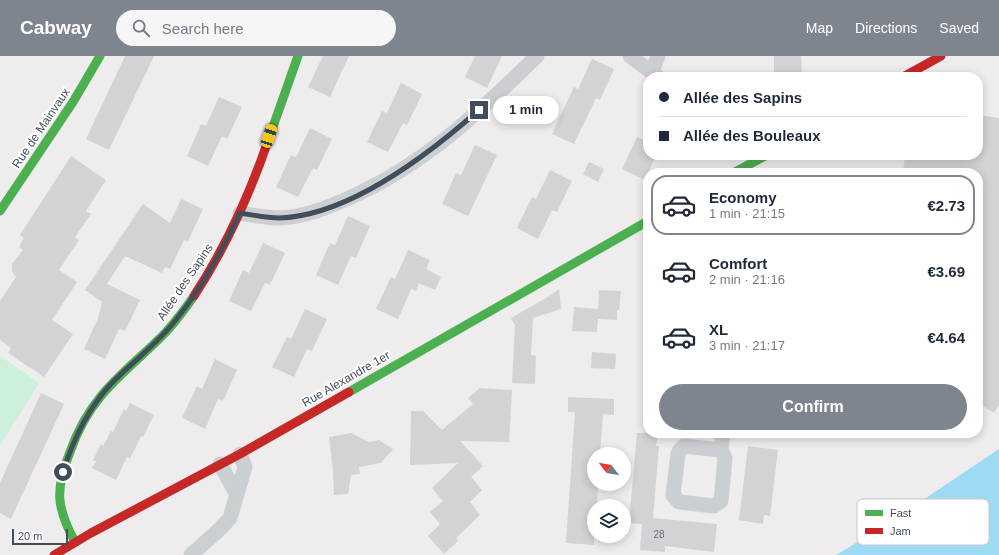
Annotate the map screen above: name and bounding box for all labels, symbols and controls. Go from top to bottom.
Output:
search box [116,10,396,46]
text: Cabway [20,17,92,38]
icon: search [130,17,152,39]
text: Search here [162,20,244,37]
text: Map [806,20,833,36]
text: Directions [855,20,917,36]
text: Saved [939,20,979,36]
street label: Rue de Mainvaux [9,85,73,171]
text: Allée des Sapins [683,89,802,106]
callout: 1 min [493,96,559,124]
route end [470,101,488,119]
text: 1 min [509,102,543,117]
car [259,123,279,149]
text: Allée des Bouleaux [683,127,821,144]
icon: car [661,187,697,223]
text: Economy [709,189,777,206]
text: €2.73 [927,197,965,214]
text: 1 min · 21:15 [709,206,785,221]
street label: Allée des Sapins [154,241,216,323]
icon: car [661,253,697,289]
text: Comfort [709,255,767,272]
text: €3.69 [927,263,965,280]
text: 2 min · 21:16 [709,272,785,287]
icon: car [661,319,697,355]
text: XL [709,321,728,338]
text: €4.64 [927,329,965,346]
text: 3 min · 21:17 [709,338,785,353]
street label: Rue Alexandre 1er [299,348,393,410]
button: Confirm [659,384,967,430]
north arrow [587,447,631,491]
map controls [587,447,631,543]
route start [54,463,72,481]
button: layers [587,499,631,543]
legend [857,499,989,545]
text: Fast [890,507,911,519]
text: Jam [890,525,911,537]
scale bar [12,527,68,546]
house number: 28 [653,529,665,540]
text: 20 m [18,530,42,542]

